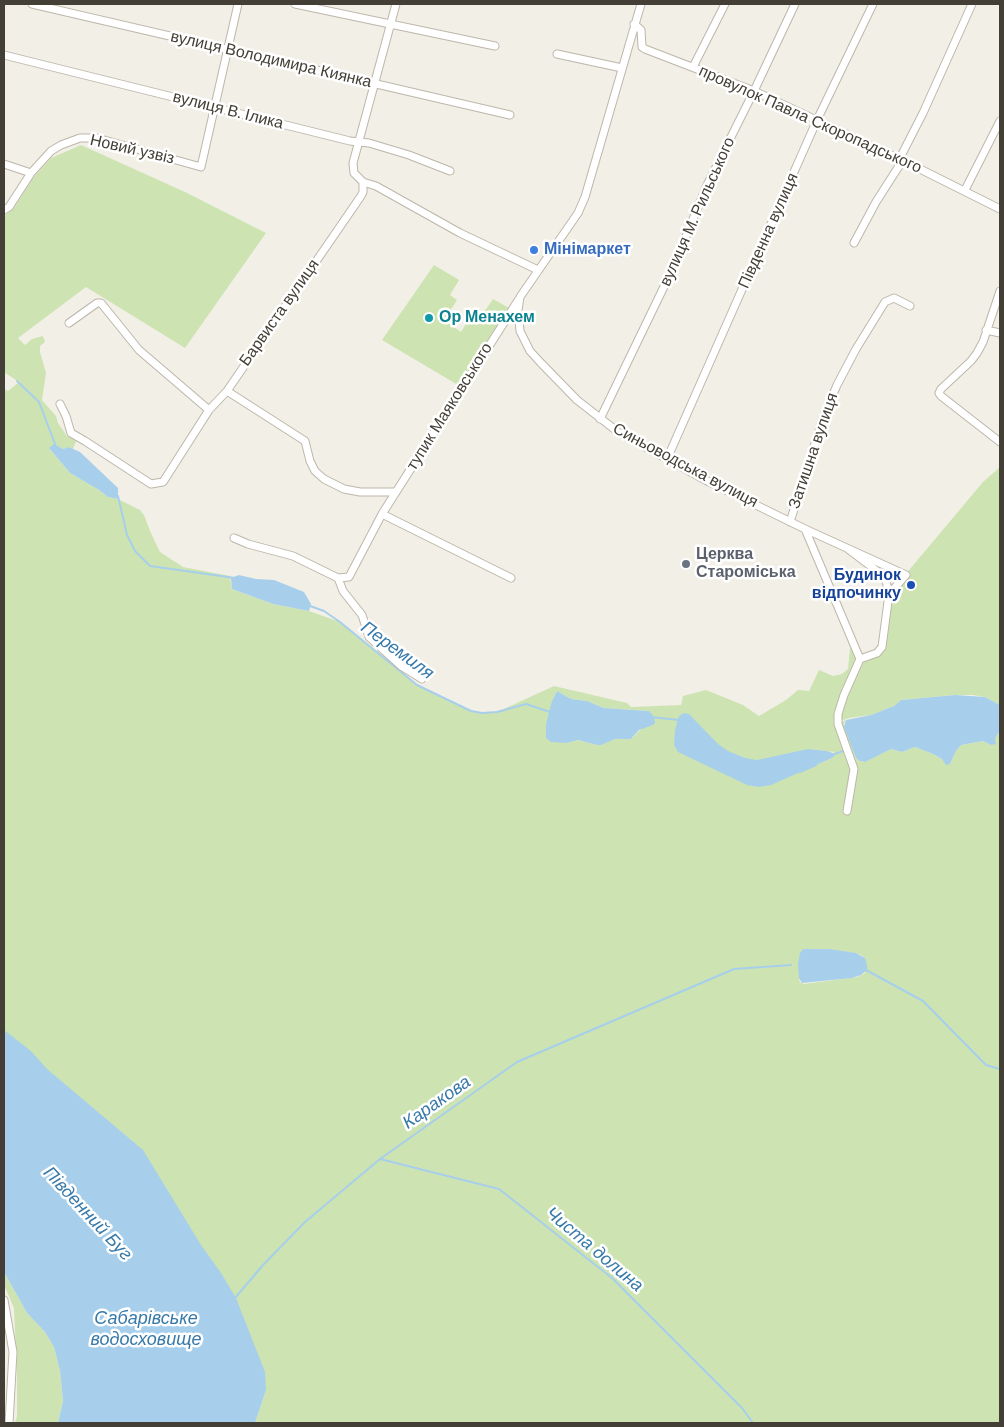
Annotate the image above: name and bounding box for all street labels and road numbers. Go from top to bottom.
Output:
street label: вулиця Володимира Киянка [169,28,373,92]
street label: провулок Павла Скоропадського [696,62,924,178]
street label: вулиця В. Ілика [171,88,285,134]
street label: Новий узвіз [88,131,176,169]
street label: вулиця М. Рильського [656,135,740,289]
street label: Південна вулиця [735,170,803,292]
street label: Барвиста вулиця [236,256,324,370]
street label: тупик Маяковського [403,340,497,474]
street label: Затишна вулиця [785,391,843,511]
street label: Синьоводська вулиця [609,420,761,512]

